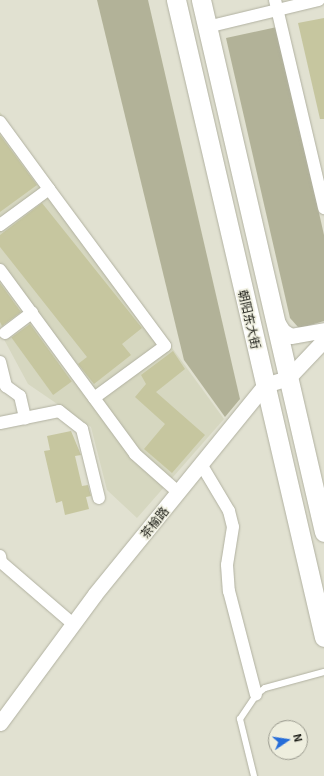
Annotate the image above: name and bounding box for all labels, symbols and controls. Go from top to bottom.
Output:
street label: 朝阳东大街 [236,288,264,350]
street label: 茶榆路 [137,503,171,541]
north arrow [268,720,308,760]
text: N [290,732,307,743]

